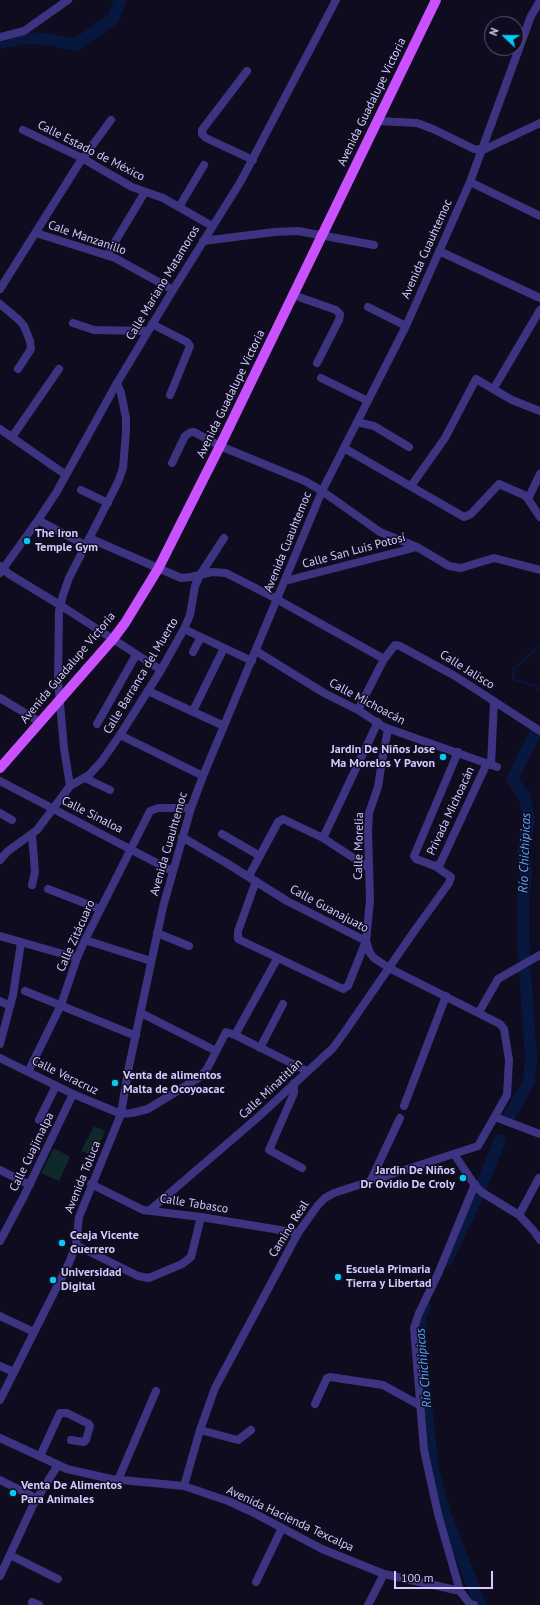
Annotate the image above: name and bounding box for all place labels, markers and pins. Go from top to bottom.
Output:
place label: The Iron Temple Gym [35,527,98,555]
marker: The Iron Temple Gym [22,536,32,546]
place label: Jardin De Niños Jose Ma Morelos Y Pavon [331,743,435,771]
marker: Jardin De Niños Jose Ma Morelos Y Pavon [438,752,448,762]
place label: Venta de alimentos Malta de Ocoyoacac [123,1069,225,1097]
marker: Venta de alimentos Malta de Ocoyoacac [110,1078,120,1088]
place label: Jardin De Niños Dr Ovidio De Croly [361,1164,455,1192]
marker: Jardin De Niños Dr Ovidio De Croly [458,1173,468,1183]
place label: Ceaja Vicente Guerrero [70,1229,139,1257]
marker: Ceaja Vicente Guerrero [57,1238,67,1248]
place label: Escuela Primaria Tierra y Libertad [346,1263,431,1291]
place label: Universidad Digital [61,1266,121,1294]
marker: Escuela Primaria Tierra y Libertad [333,1272,343,1282]
marker: Universidad Digital [48,1275,58,1285]
place label: Venta De Alimentos Para Animales [21,1479,122,1507]
marker: Venta De Alimentos Para Animales [8,1488,18,1498]

